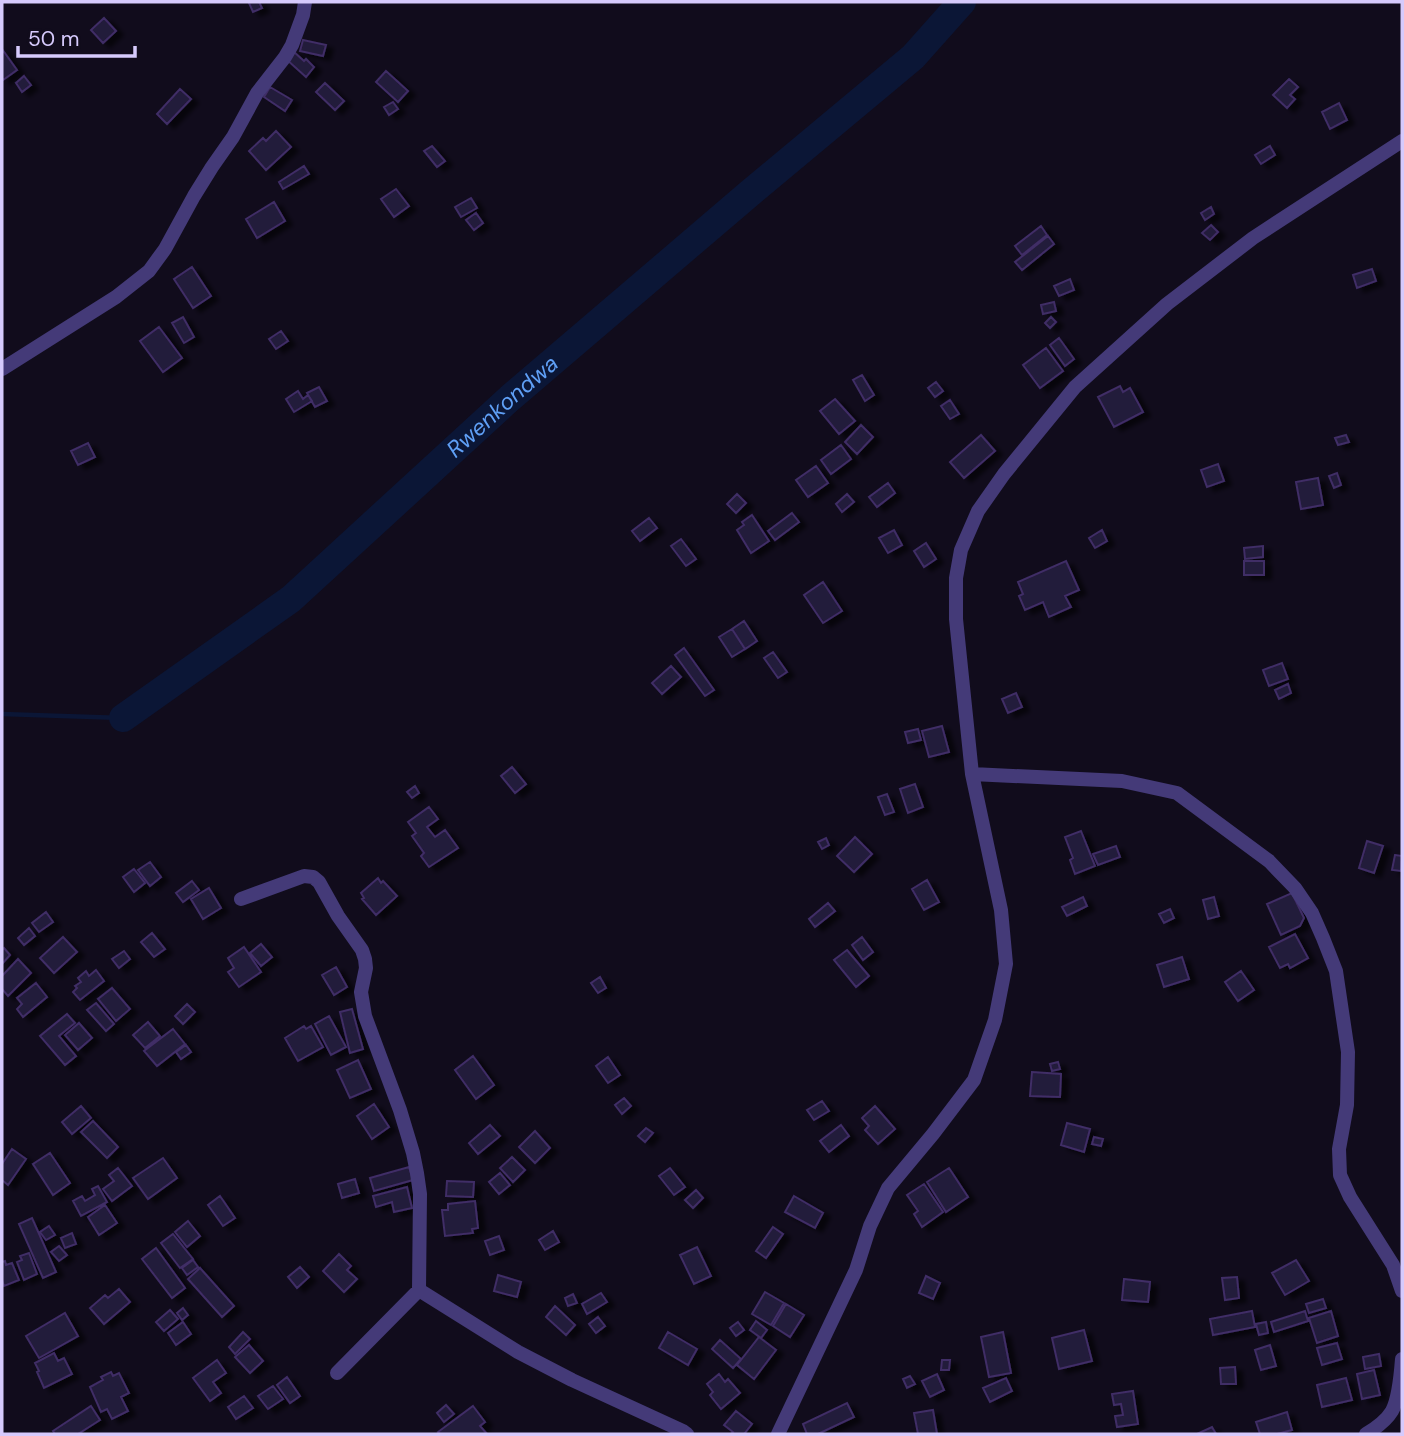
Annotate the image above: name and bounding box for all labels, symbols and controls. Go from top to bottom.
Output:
scale bar [18,14,135,58]
text: 50 m [28,25,79,53]
water label: Rwenkondwa [440,348,565,464]

